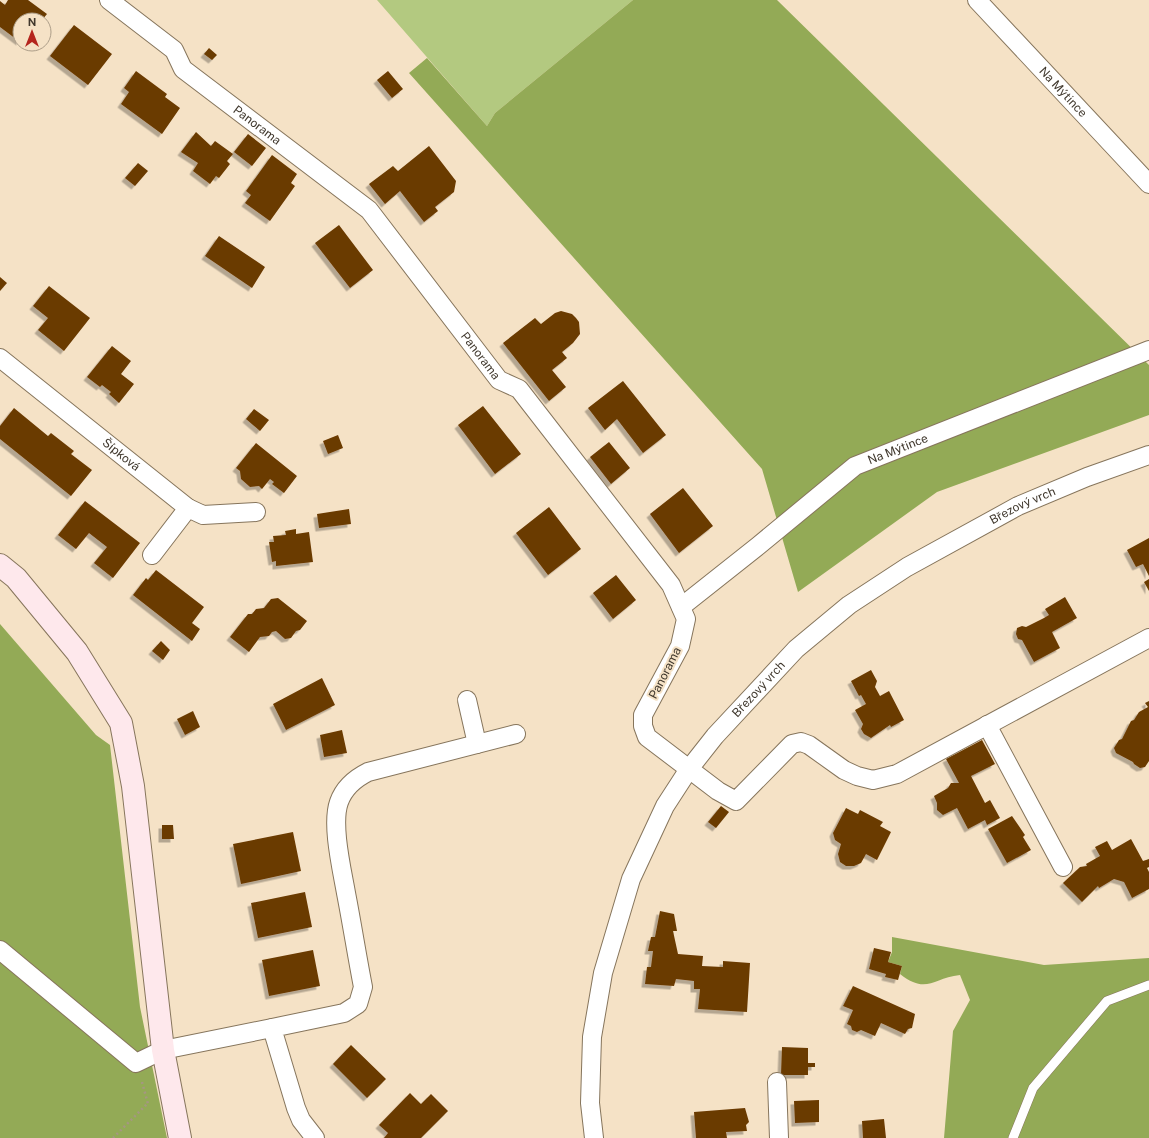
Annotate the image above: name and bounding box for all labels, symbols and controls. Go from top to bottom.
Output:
north arrow [12,12,52,52]
text: N [28,16,36,28]
street label: Na Mýtince [1036,64,1090,120]
street label: Panorama [231,103,284,148]
street label: Panorama [458,329,503,382]
street label: Na Mýtince [866,431,930,467]
street label: Šípková [100,436,143,474]
street label: Březový vrch [987,484,1058,527]
street label: Panorama [646,645,684,701]
street label: Březový vrch [729,658,788,720]

